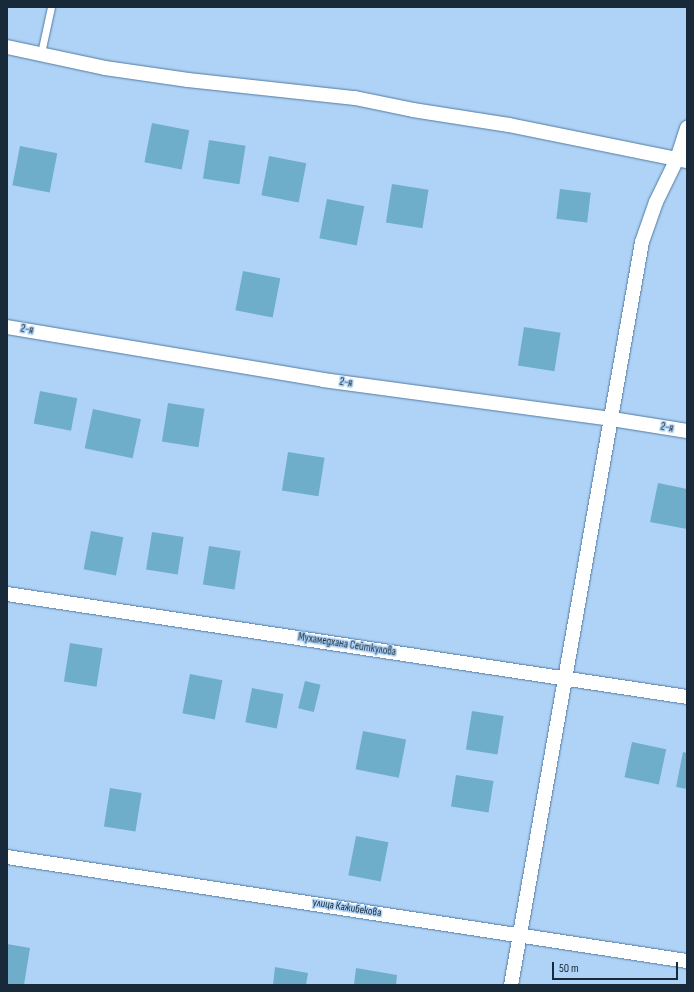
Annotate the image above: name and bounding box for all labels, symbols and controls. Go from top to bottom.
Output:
street label: 2-я [20,322,34,338]
street label: 2-я [339,376,353,390]
street label: 2-я [660,420,674,436]
street label: Мухамедхана Сейткулова [297,631,397,659]
street label: улица Кажибекова [312,896,382,920]
scale bar [554,954,680,980]
text: 50 m [559,961,579,976]

